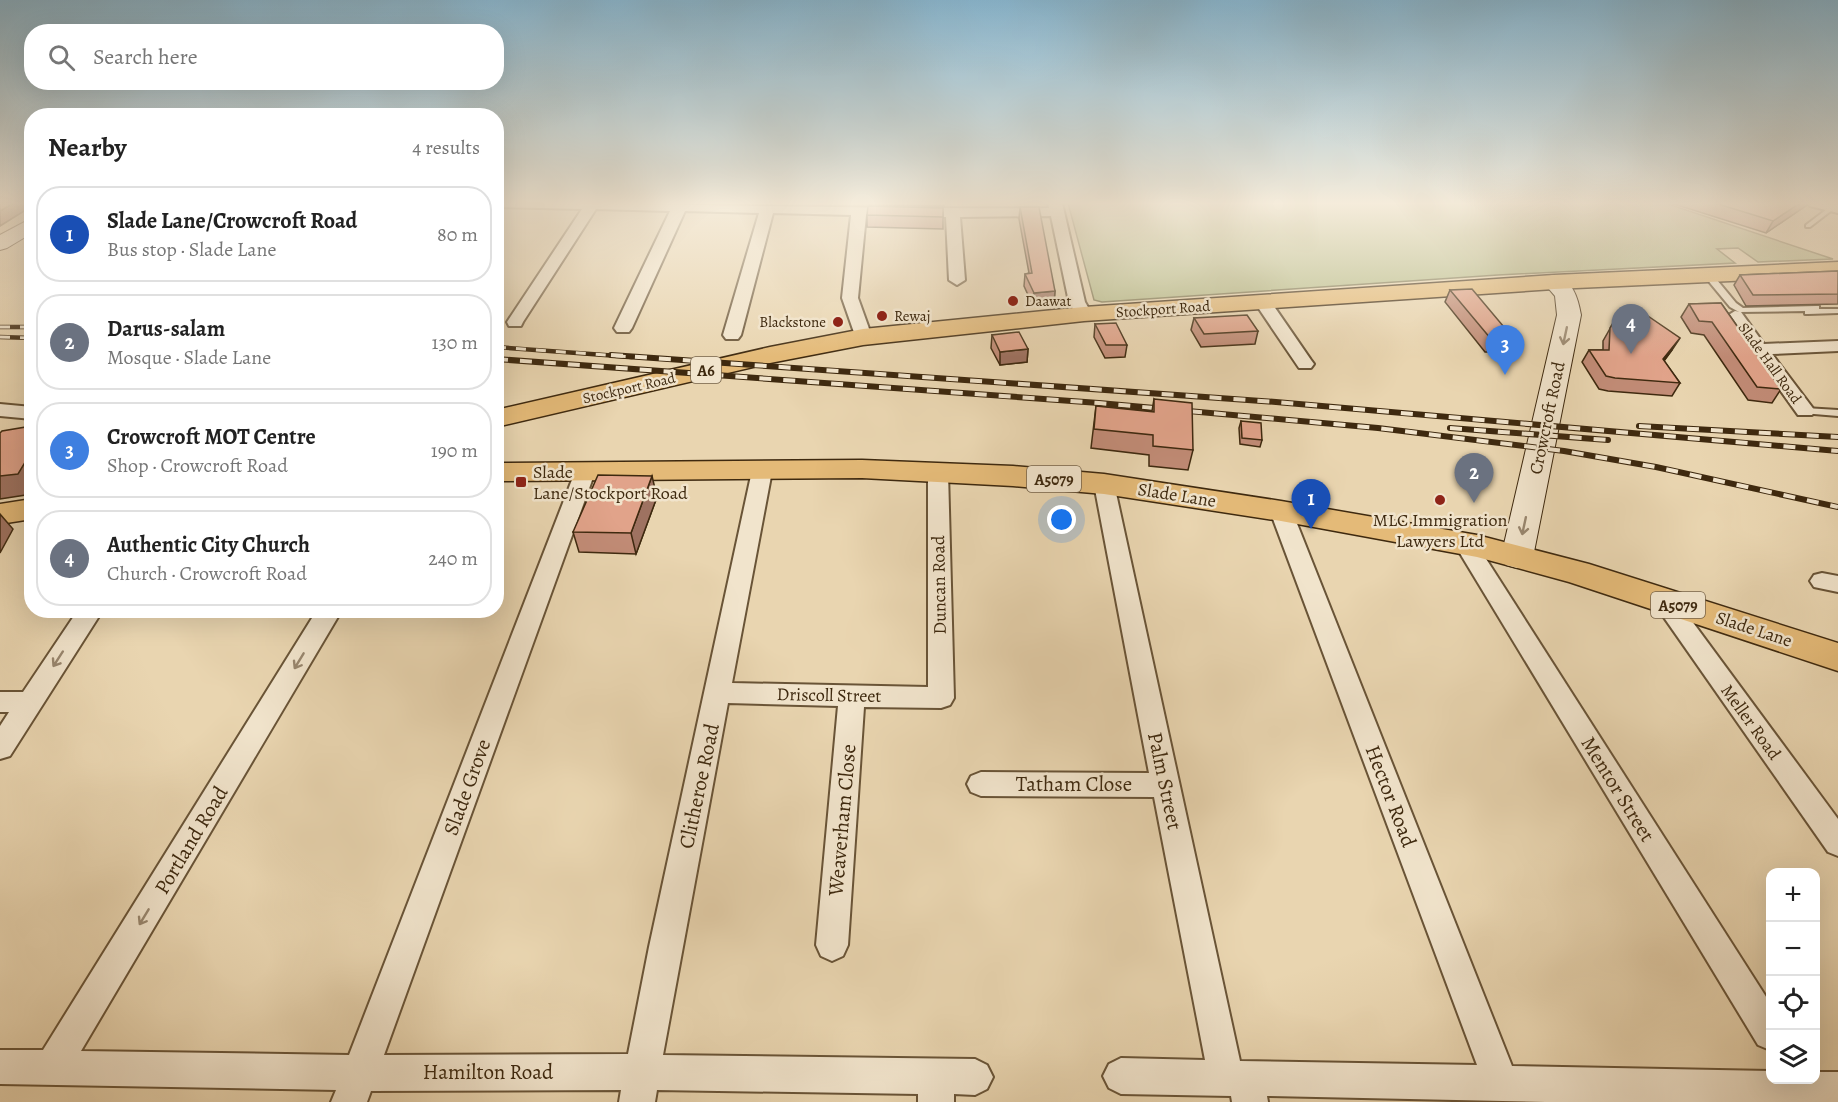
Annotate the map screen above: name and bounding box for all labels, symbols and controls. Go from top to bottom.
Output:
search box [24,24,504,90]
icon: search [45,41,78,74]
text: Search here [93,42,198,72]
text: Nearby [48,130,127,165]
text: 4 results [412,134,480,161]
text: Slade Lane/Crowcroft Road [107,206,357,236]
text: 1 [66,221,73,248]
text: 80 m [437,221,478,248]
text: Bus stop · Slade Lane [107,236,276,263]
place label: Daawat [1025,291,1072,311]
marker: Daawat [1006,294,1020,308]
street label: Stockport Road [1115,296,1212,322]
pin: 4 [1612,304,1650,354]
place label: Rewaj [894,306,931,326]
marker: Rewaj [875,309,889,323]
place label: Blackstone [759,312,826,332]
text: Darus-salam [107,314,225,344]
marker: Blackstone [831,315,845,329]
street label: Slade Hall Road [1734,318,1807,408]
pin: 3 [1486,326,1524,375]
one-way arrow [1558,326,1570,345]
text: 2 [65,329,74,356]
text: 130 m [432,329,478,356]
text: Mosque · Slade Lane [107,344,271,371]
road number: A6 [691,357,721,383]
street label: Crowcroft Road [1523,359,1571,477]
street label: Stockport Road [581,367,678,408]
text: Crowcroft MOT Centre [107,422,316,452]
text: 3 [65,437,74,464]
text: 190 m [431,437,478,464]
text: Shop · Crowcroft Road [107,452,288,479]
pin: 2 [1454,454,1494,503]
place label: Slade Lane/Stockport Road [533,460,688,505]
road number: A5079 [1027,466,1081,492]
marker: Slade Lane/Stockport Road [514,475,528,489]
street label: Slade Lane [1136,477,1218,513]
pin: 1 [1292,480,1330,529]
marker: MLC Immigration Lawyers Ltd [1433,493,1447,507]
your location [1047,505,1076,534]
place label: MLC Immigration Lawyers Ltd [1373,508,1507,553]
one-way arrow [1517,516,1529,535]
text: Authentic City Church [107,530,310,560]
street label: Duncan Road [926,535,952,635]
text: 4 [65,545,74,572]
text: 240 m [428,545,478,572]
text: Church · Crowcroft Road [107,560,307,587]
road number: A5079 [1651,592,1705,618]
street label: Slade Lane [1713,605,1795,653]
one-way arrow [52,651,65,668]
one-way arrow [293,652,305,669]
street label: Meller Road [1716,679,1787,765]
street label: Driscoll Street [776,682,882,708]
street label: Clitheroe Road [672,720,726,851]
street label: Palm Street [1141,730,1189,833]
street label: Mentor Street [1574,731,1662,847]
street label: Slade Grove [437,735,497,839]
street label: Hector Road [1359,741,1424,852]
street label: Weaverham Close [821,743,863,898]
street label: Tatham Close [1016,770,1132,798]
street label: Portland Road [148,780,235,899]
map controls [1766,868,1820,1084]
button: + [1766,868,1820,922]
one-way arrow [137,908,149,925]
button: − [1766,922,1820,976]
button: locate [1766,976,1820,1030]
button: layers [1766,1030,1820,1084]
street label: Hamilton Road [423,1058,554,1086]

